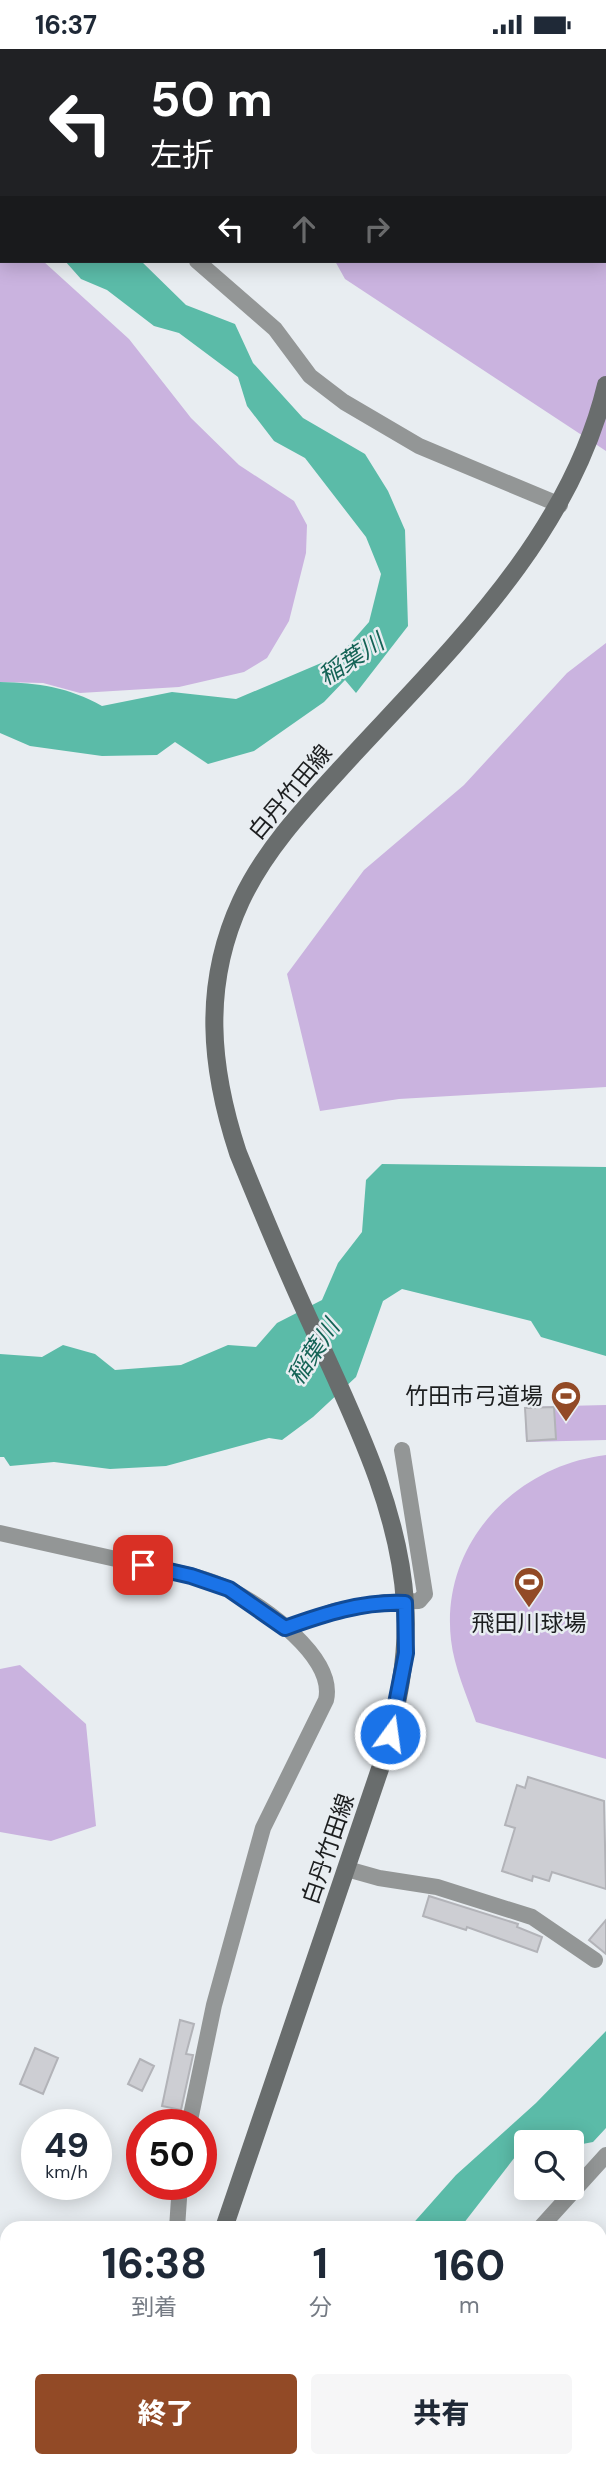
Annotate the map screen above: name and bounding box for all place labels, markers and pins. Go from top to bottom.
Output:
sports icon: 竹田市弓道場 [549,1379,583,1423]
place label: 竹田市弓道場 [405,1381,543,1411]
pin [113,1535,173,1595]
sports icon: 飛田川球場 [512,1565,546,1609]
place label: 飛田川球場 [472,1608,587,1638]

